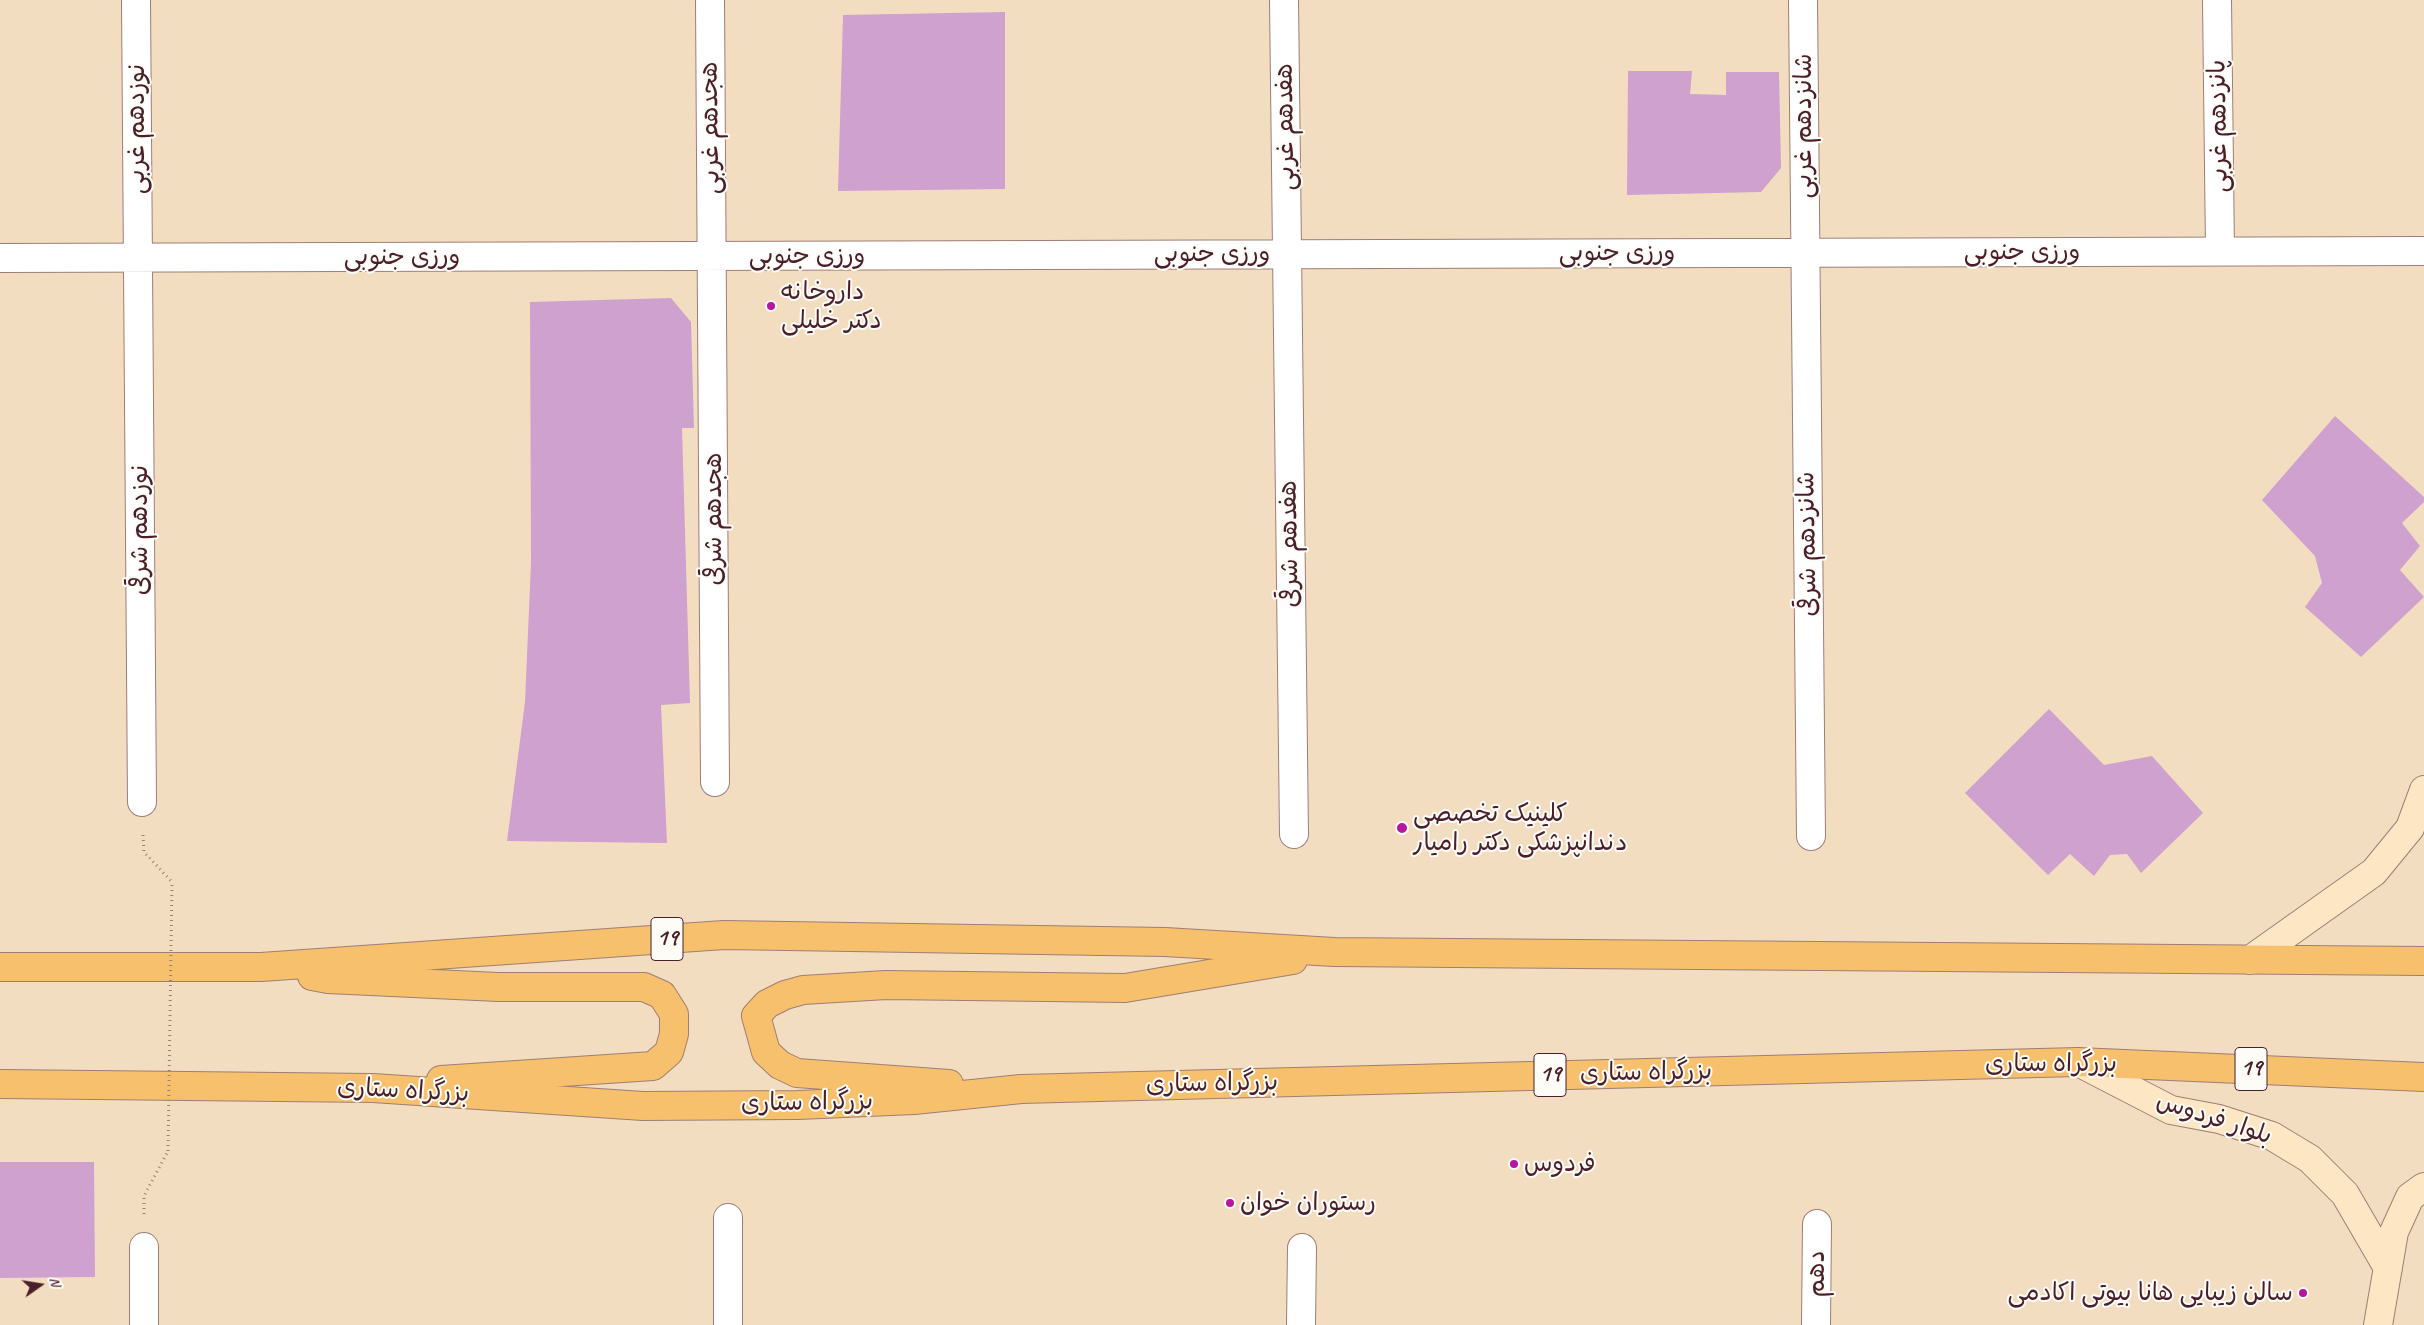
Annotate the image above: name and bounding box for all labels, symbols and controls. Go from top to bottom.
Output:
street label: شانزدهم غربی [1789,53,1819,199]
street label: پانزدهم غربی [2203,59,2235,193]
street label: هجدهم غربی [695,61,727,195]
street label: هفدهم غربی [1270,63,1302,191]
street label: نوزدهم غربی [122,64,152,194]
street label: ورزی جنوبی [1964,237,2080,267]
street label: ورزی جنوبی [1559,238,1675,268]
street label: ورزی جنوبی [1154,239,1270,269]
street label: ورزی جنوبی [749,241,865,271]
street label: ورزی جنوبی [344,242,460,272]
place label: داروخانه دکتر خلیلی [781,277,881,336]
marker: داروخانه دکتر خلیلی [765,300,777,312]
street label: هجدهم شرقی [699,453,729,585]
street label: نوزدهم شرقی [125,465,155,595]
street label: شانزدهم شرقی [1792,471,1824,617]
street label: هفدهم شرقی [1274,480,1306,608]
place label: کلینیک تخصصی دندانپزشکی دکتر رامیار [1413,799,1627,858]
marker: کلینیک تخصصی دندانپزشکی دکتر رامیار [1395,821,1409,835]
road number: 19 [651,918,683,961]
road number: 19 [2235,1048,2267,1090]
street label: بزرگراه ستاری [1985,1049,2117,1079]
road number: 19 [1534,1054,1566,1096]
street label: بزرگراه ستاری [1580,1057,1712,1089]
street label: بزرگراه ستاری [1146,1068,1278,1100]
street label: بزرگراه ستاری [336,1073,470,1109]
street label: بلوار فردوس [2152,1086,2276,1152]
street label: بزرگراه ستاری [741,1087,873,1119]
place label: فردوس [1524,1149,1596,1179]
marker: فردوس [1508,1158,1520,1170]
place label: رستوران خوان [1240,1188,1376,1218]
marker: رستوران خوان [1224,1197,1236,1209]
street label: دهم [1802,1250,1832,1298]
north arrow [15,1260,65,1310]
text: N [46,1275,64,1288]
place label: سالن زیبایی هانا بیوتی اکادمی [2007,1278,2293,1308]
marker: سالن زیبایی هانا بیوتی اکادمی [2297,1287,2309,1299]

